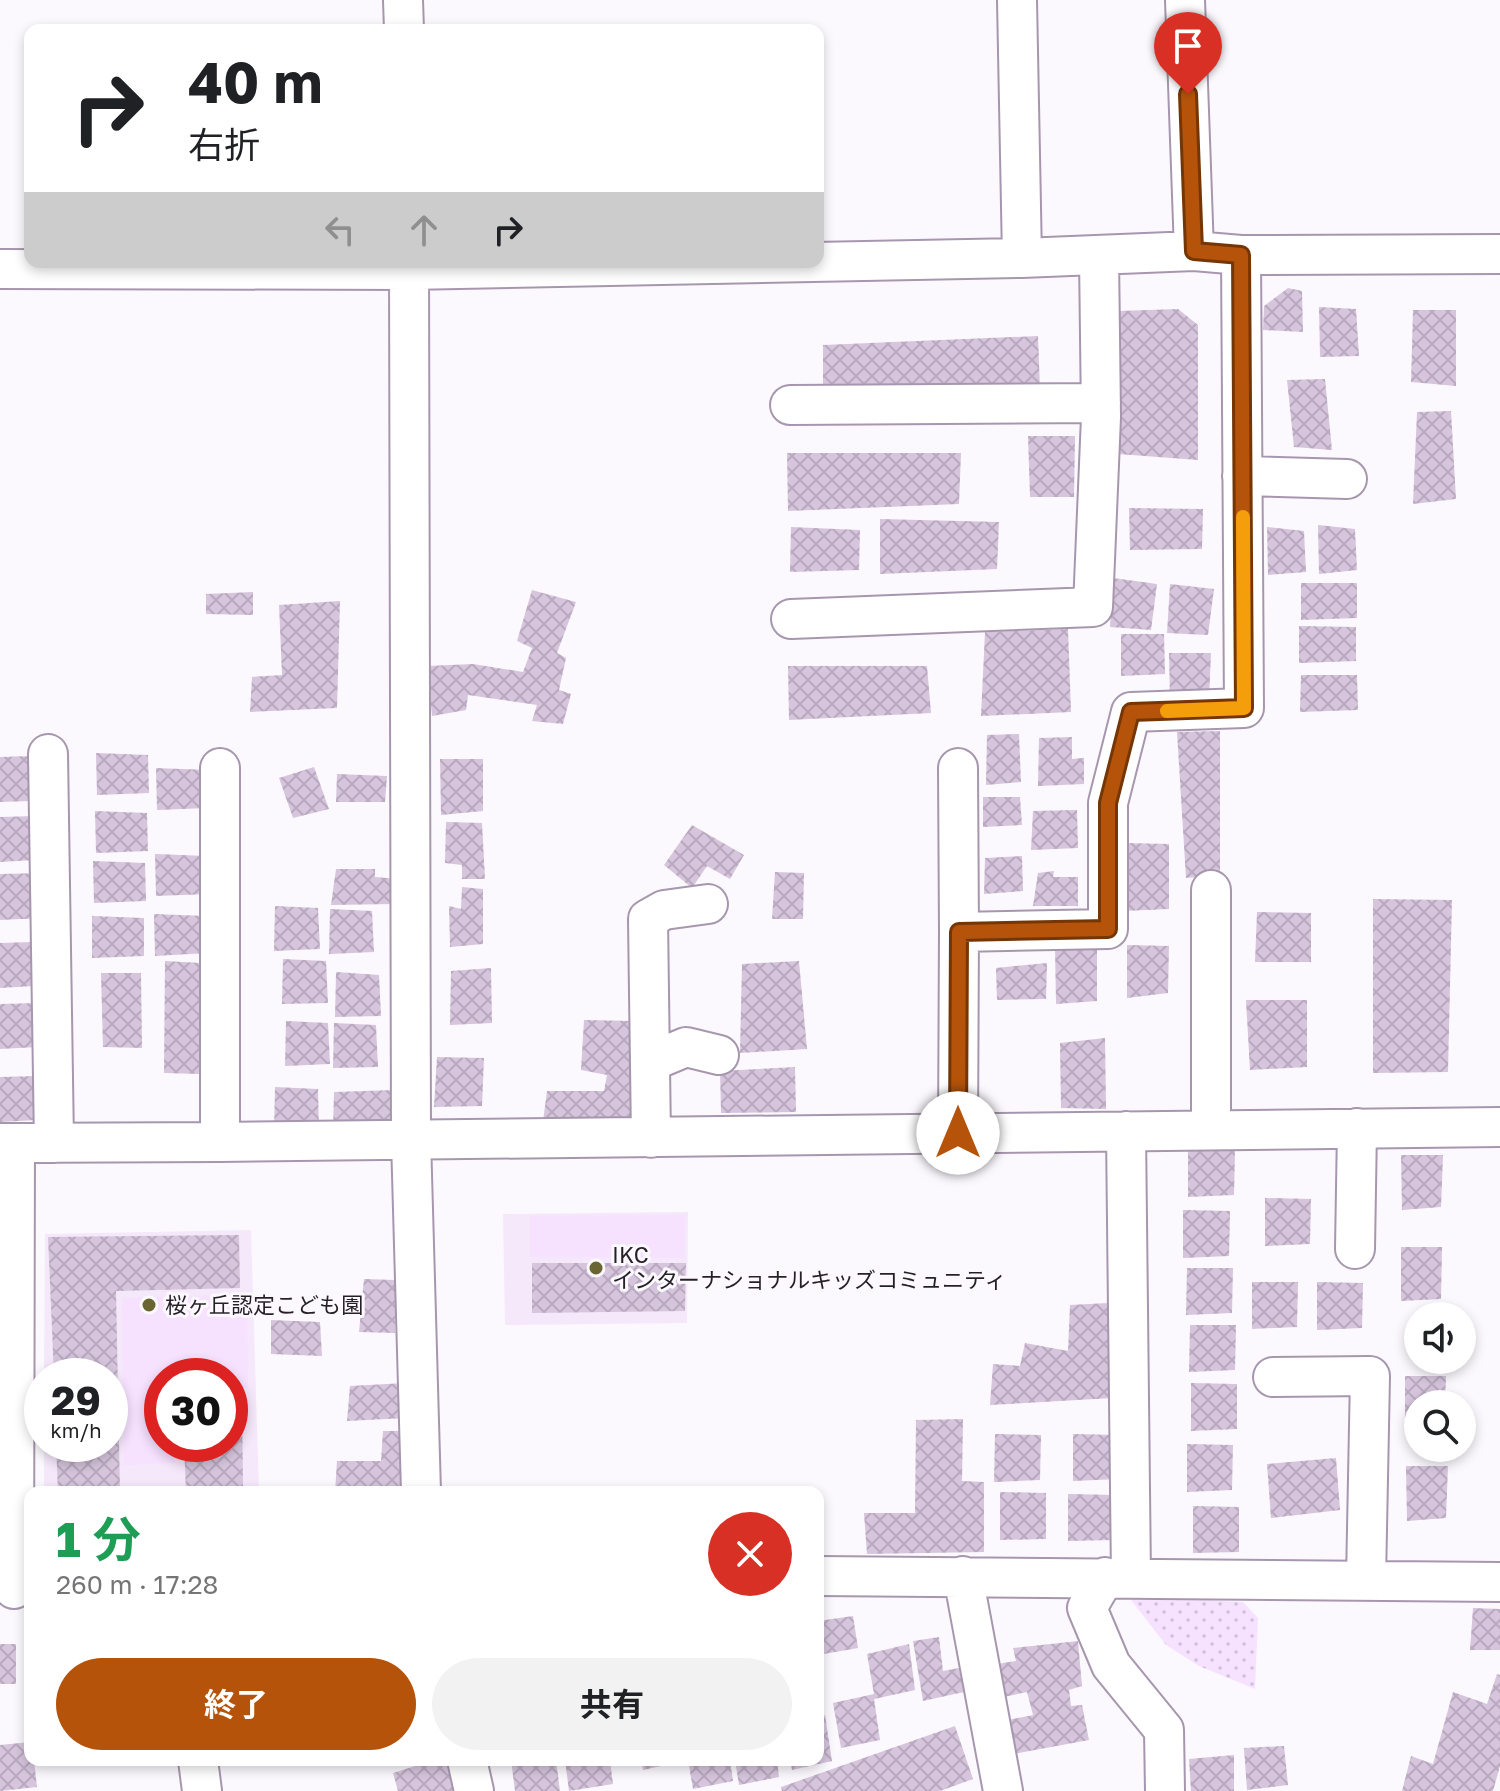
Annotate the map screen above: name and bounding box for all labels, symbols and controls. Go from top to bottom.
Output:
pin [1154,12,1222,94]
icon: arrive [1166,24,1210,68]
text: 40 m [188,48,322,115]
icon: right [56,56,160,160]
text: 右折 [188,123,260,166]
icon: left [318,208,362,252]
icon: ahead [402,208,446,252]
icon: right [486,208,530,252]
position arrow [916,1091,1000,1175]
place label: IKC インターナショナルキッズコミュニティ [612,1241,1007,1293]
marker: IKC インターナショナルキッズコミュニティ [587,1259,605,1277]
place label: 桜ヶ丘認定こども園 [165,1291,363,1318]
marker: 桜ヶ丘認定こども園 [140,1296,158,1314]
map controls [1404,1302,1476,1462]
button: sound [1404,1302,1476,1374]
speed limit sign: 30 [144,1358,248,1462]
text: 29 [51,1376,101,1424]
button: search [1404,1390,1476,1462]
text: km/h [51,1418,101,1442]
text: 1 分 [56,1510,141,1568]
button: close [708,1512,792,1596]
text: 260 m · 17:28 [56,1569,218,1600]
button: 終了 [56,1658,416,1750]
button: 共有 [432,1658,792,1750]

